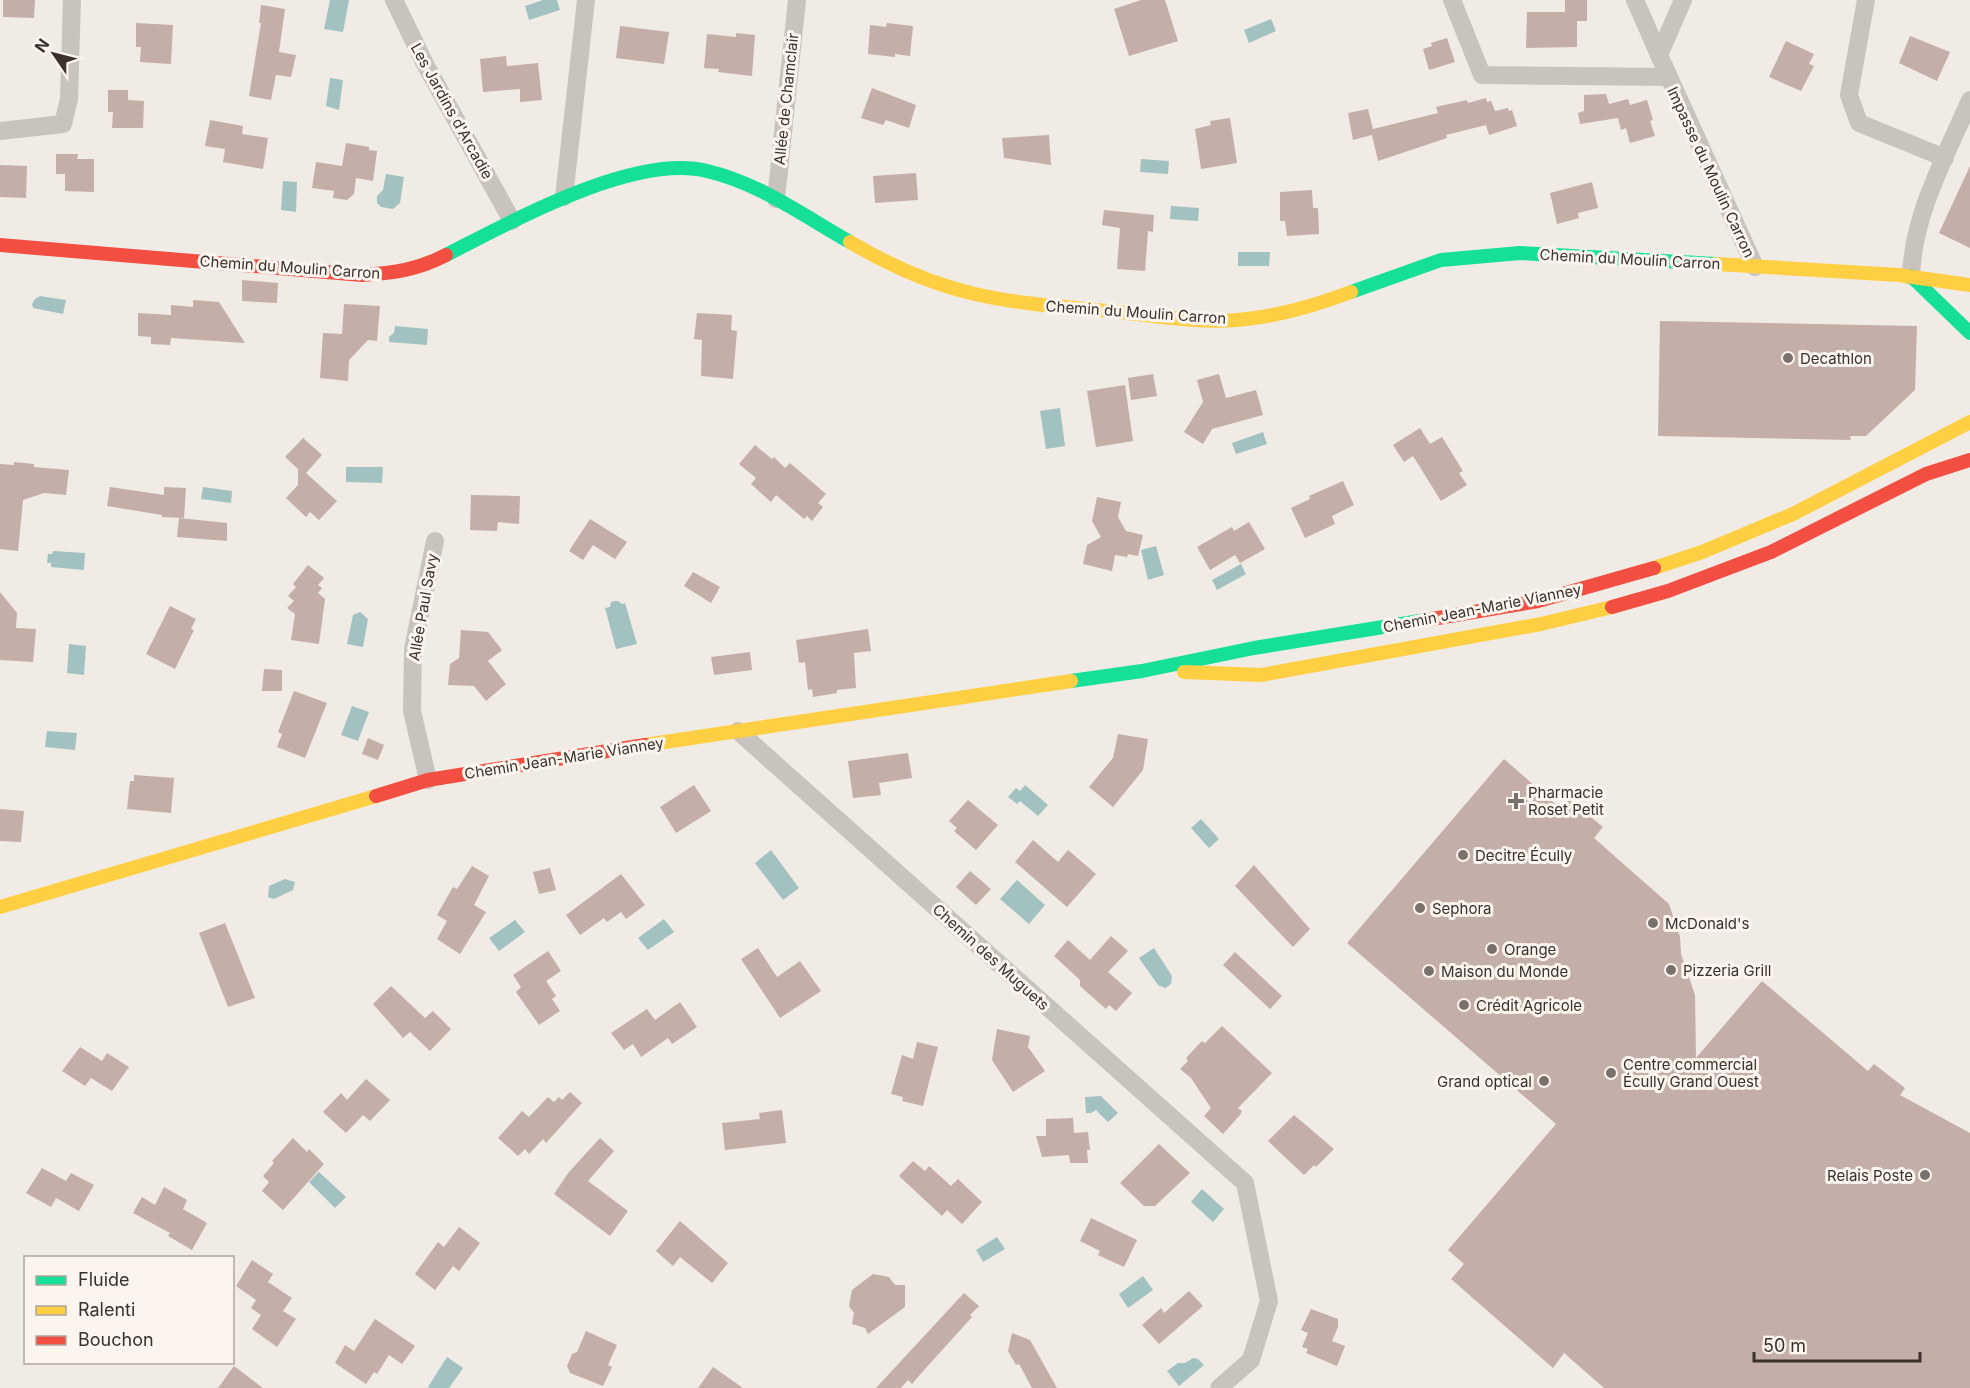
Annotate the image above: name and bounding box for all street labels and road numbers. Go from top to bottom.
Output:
street label: Allée de Chamclair [770,32,802,166]
street label: Les Jardins d'Arcadie [407,40,497,182]
street label: Impasse du Moulin Carron [1663,84,1759,260]
street label: Chemin du Moulin Carron [1539,245,1721,273]
street label: Chemin du Moulin Carron [199,251,381,283]
street label: Chemin du Moulin Carron [1045,296,1227,328]
street label: Allée Paul Savy [404,551,442,662]
street label: Chemin Jean-Marie Vianney [1381,579,1583,637]
street label: Chemin Jean-Marie Vianney [463,733,666,783]
street label: Chemin des Muguets [929,900,1053,1014]

